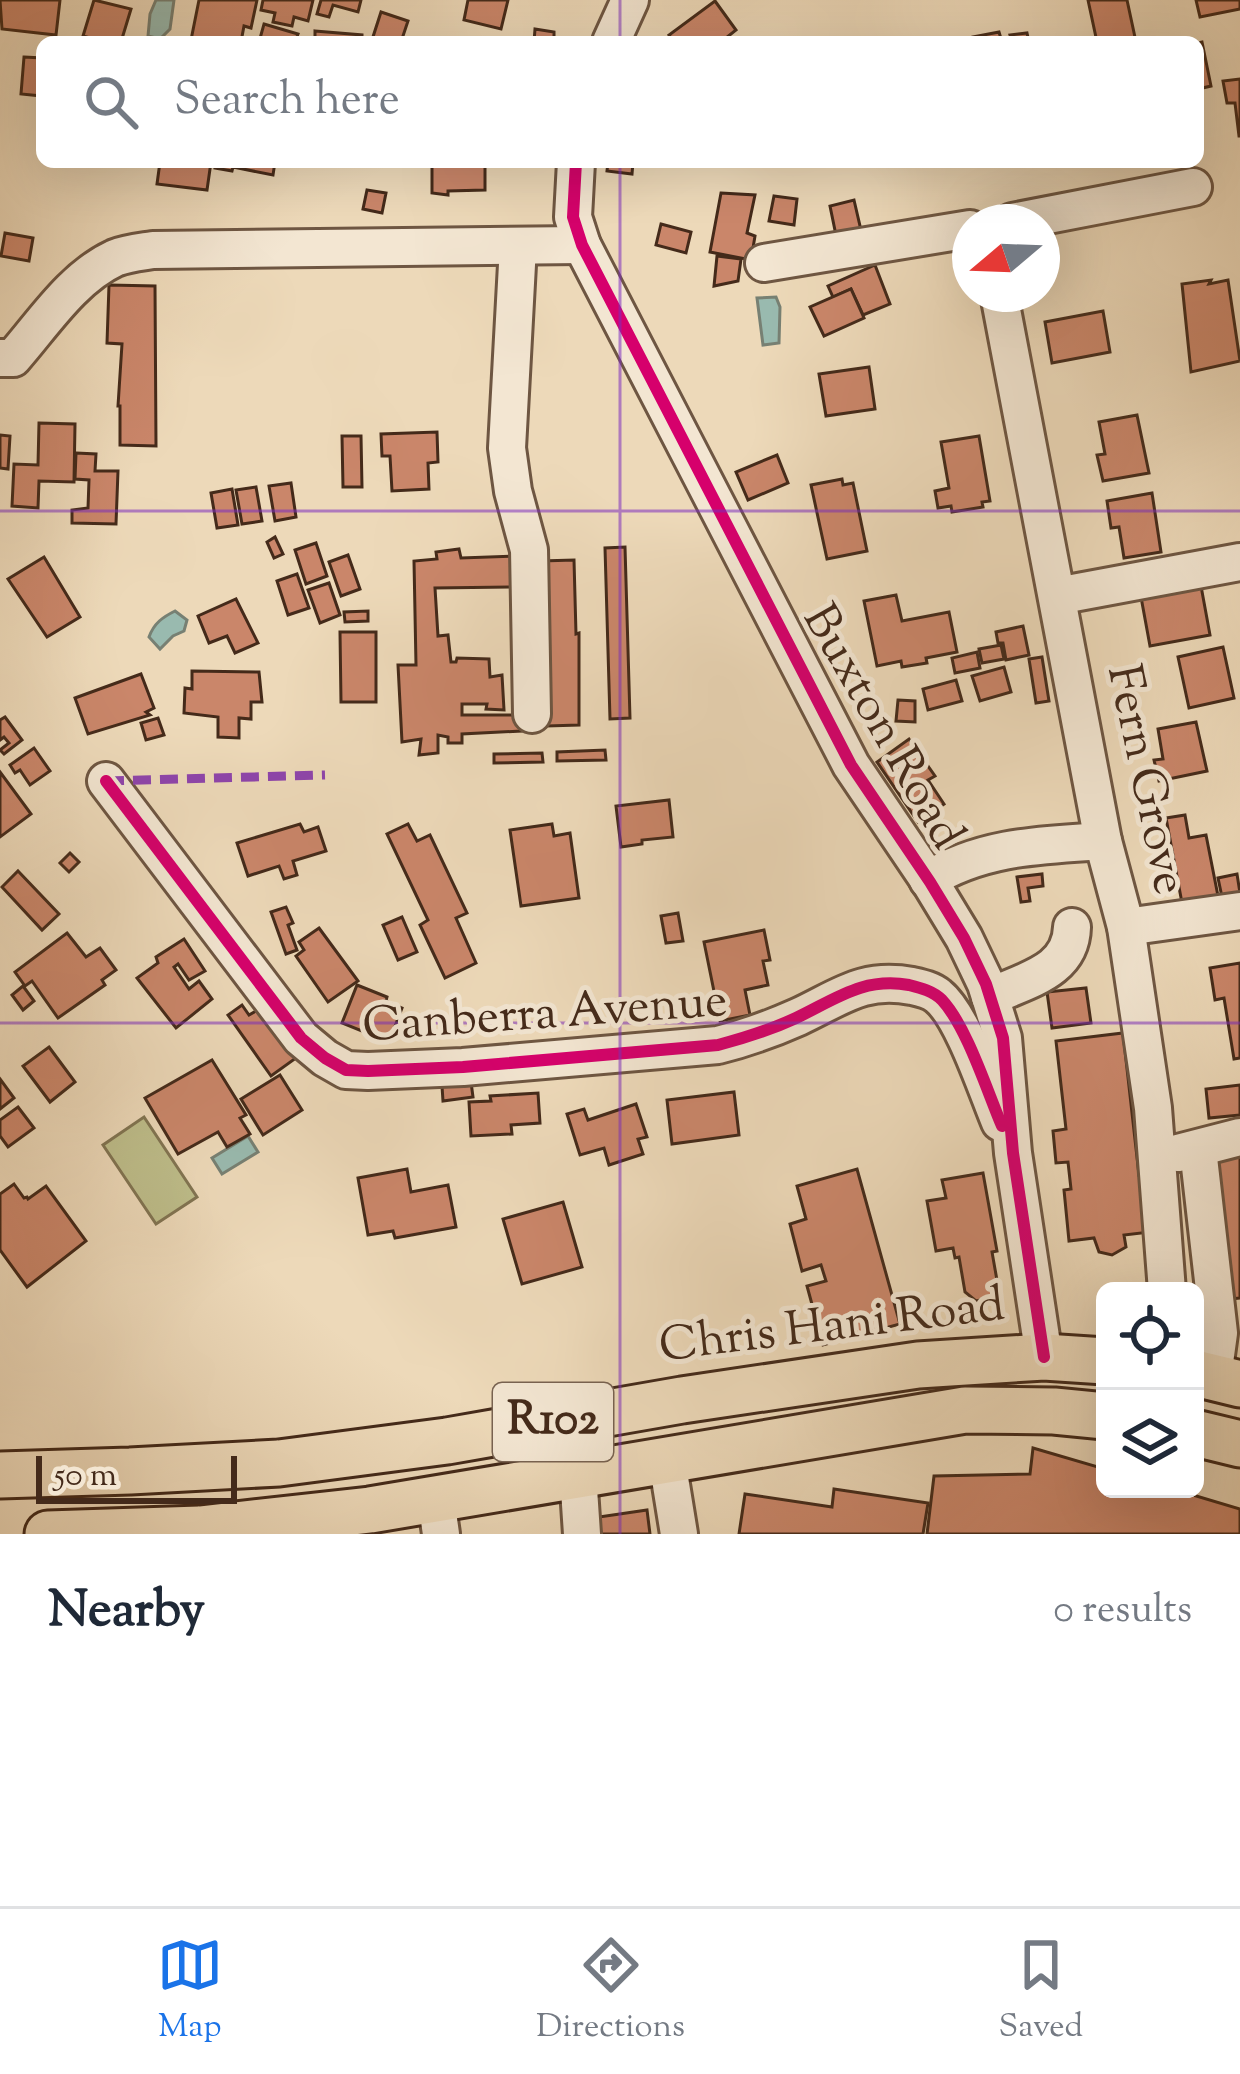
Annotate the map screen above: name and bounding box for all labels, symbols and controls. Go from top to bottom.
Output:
search box [36,36,1204,168]
icon: search [78,69,144,135]
text: Search here [174,70,400,135]
north arrow [952,204,1060,312]
street label: Buxton Road [783,593,979,863]
street label: Fern Grove [1086,659,1202,901]
street label: Canberra Avenue [360,969,730,1063]
street label: Chris Hani Road [655,1273,1009,1383]
map controls [1096,1282,1204,1498]
button: locate [1096,1282,1204,1390]
road number: R102 [493,1383,613,1461]
button: layers [1096,1390,1204,1498]
scale bar [36,1450,237,1503]
text: 50 m [54,1453,117,1501]
text: Nearby [48,1576,205,1649]
text: 0 results [1053,1584,1192,1640]
tab: Map [157,1932,223,2052]
tab: Directions [536,1932,685,2052]
tab: Saved [999,1932,1083,2052]

